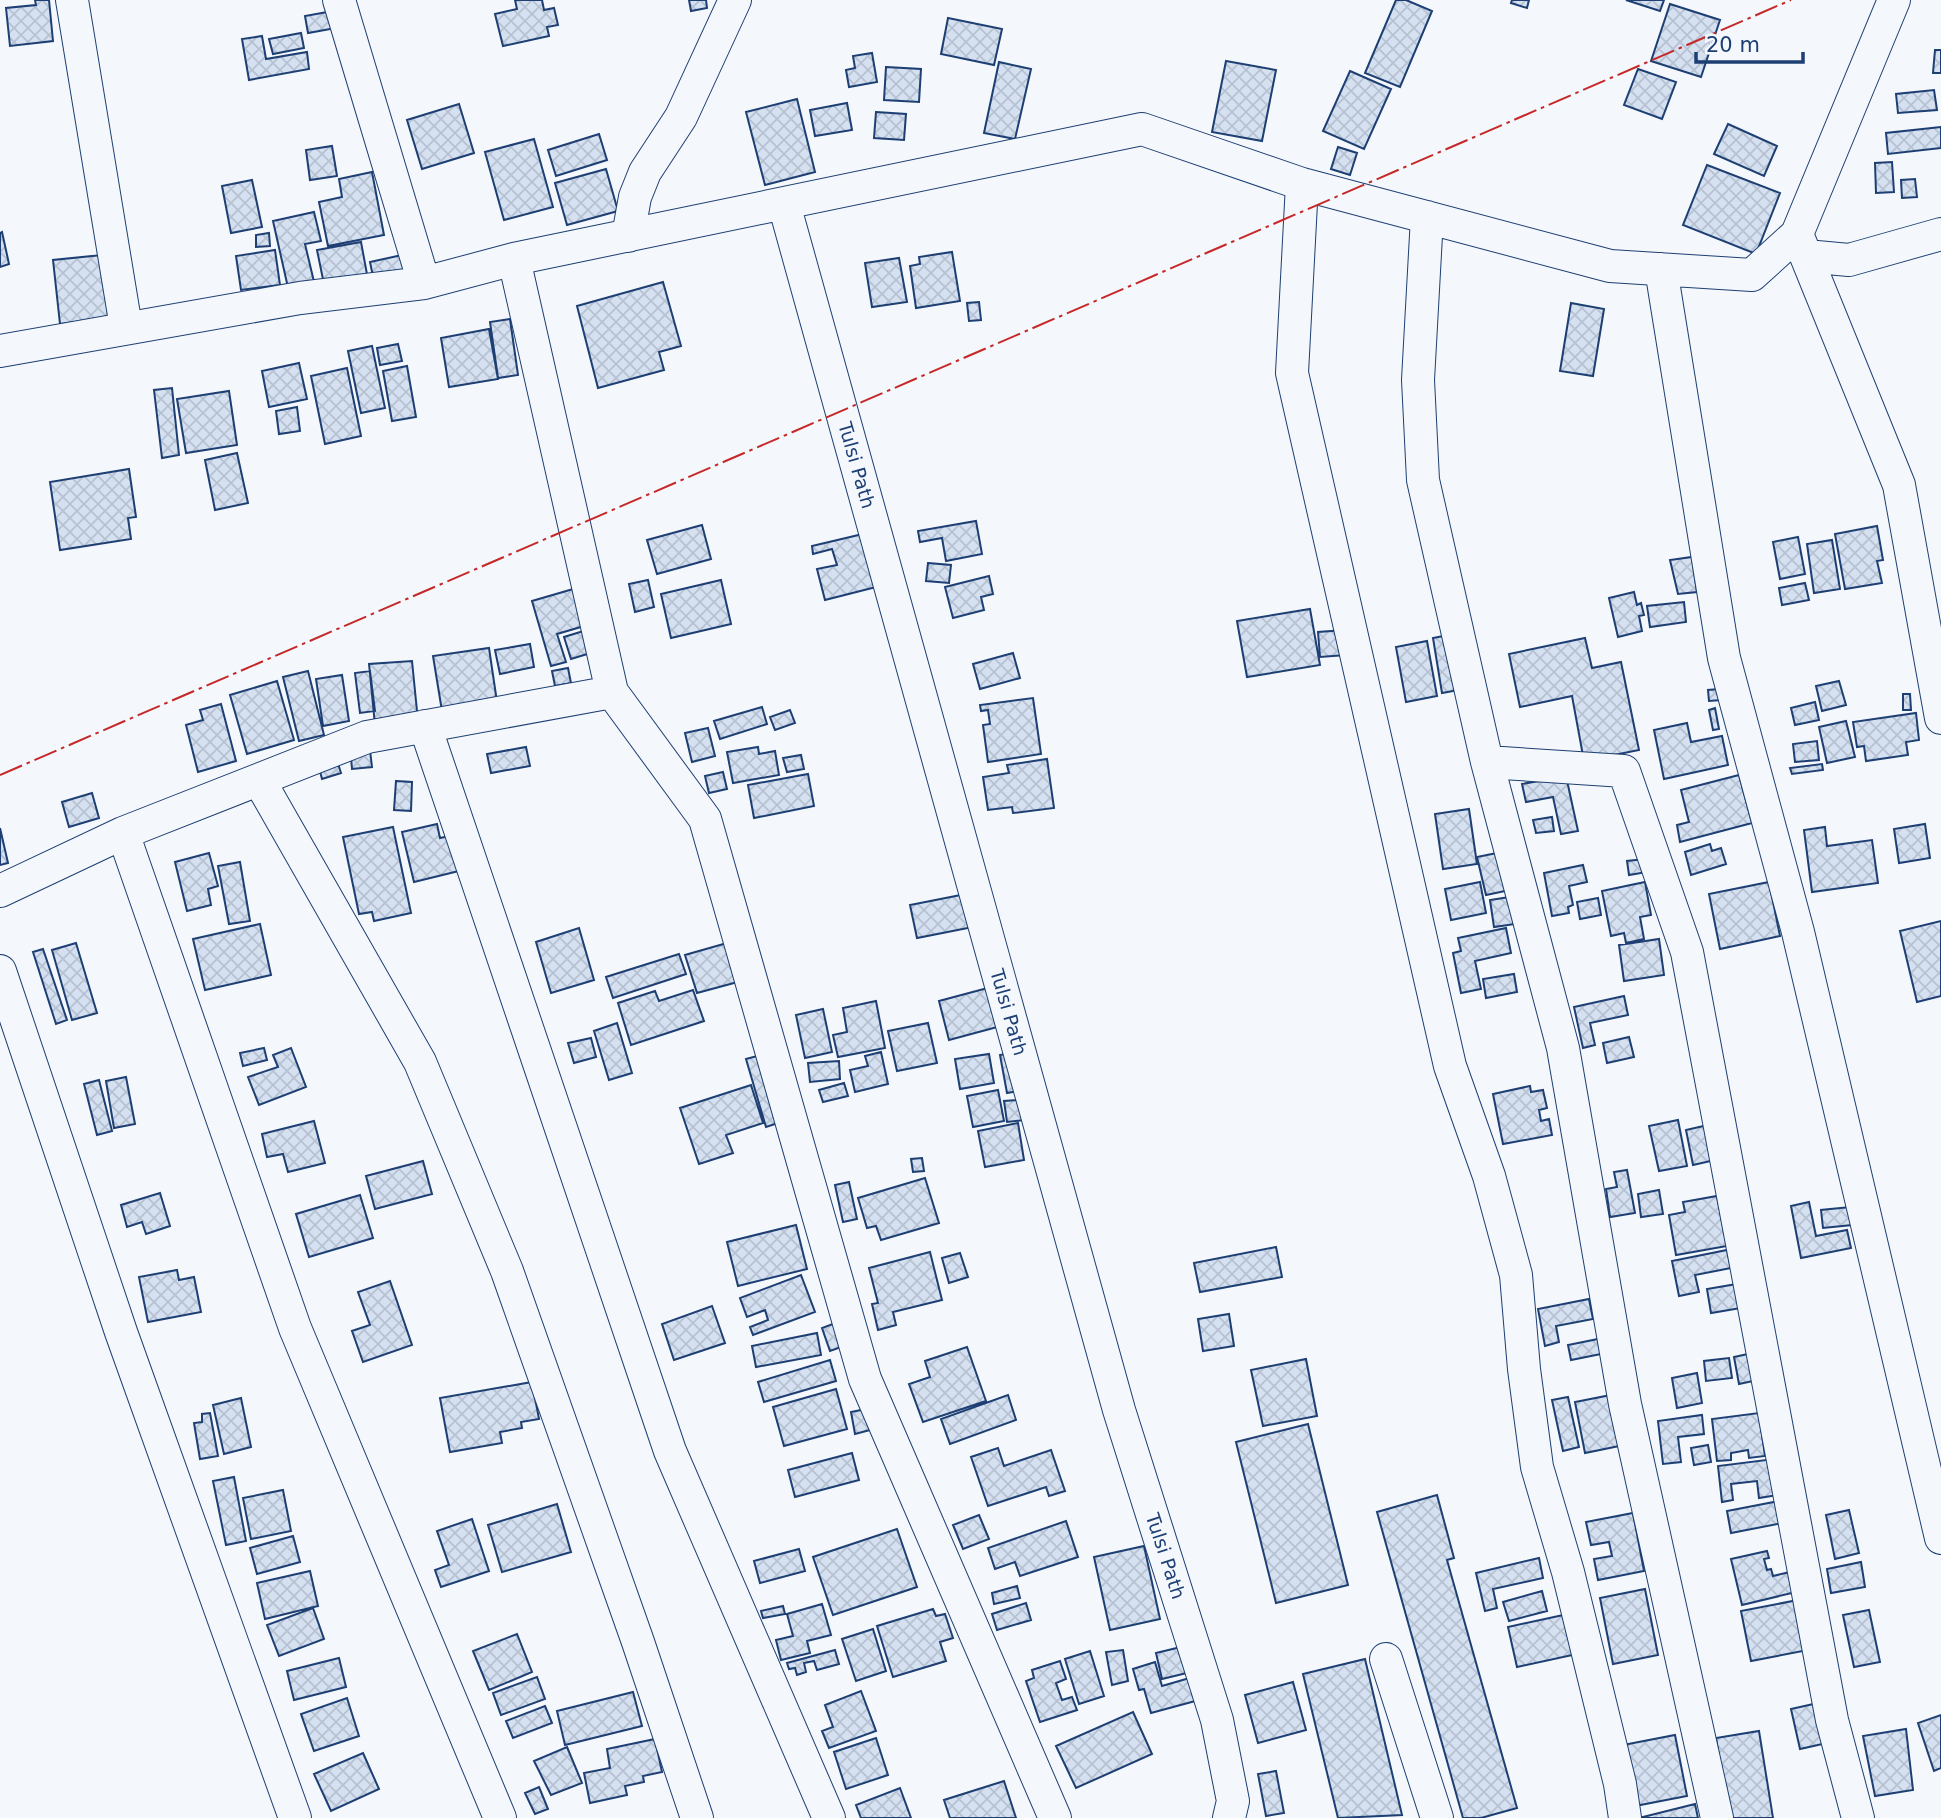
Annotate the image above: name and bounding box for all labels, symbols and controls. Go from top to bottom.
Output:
scale bar [1696,21,1803,65]
text: 20 m [1706,33,1760,57]
street label: Tulsi Path [834,418,880,511]
street label: Tulsi Path [986,965,1032,1058]
street label: Tulsi Path [1141,1509,1190,1602]

